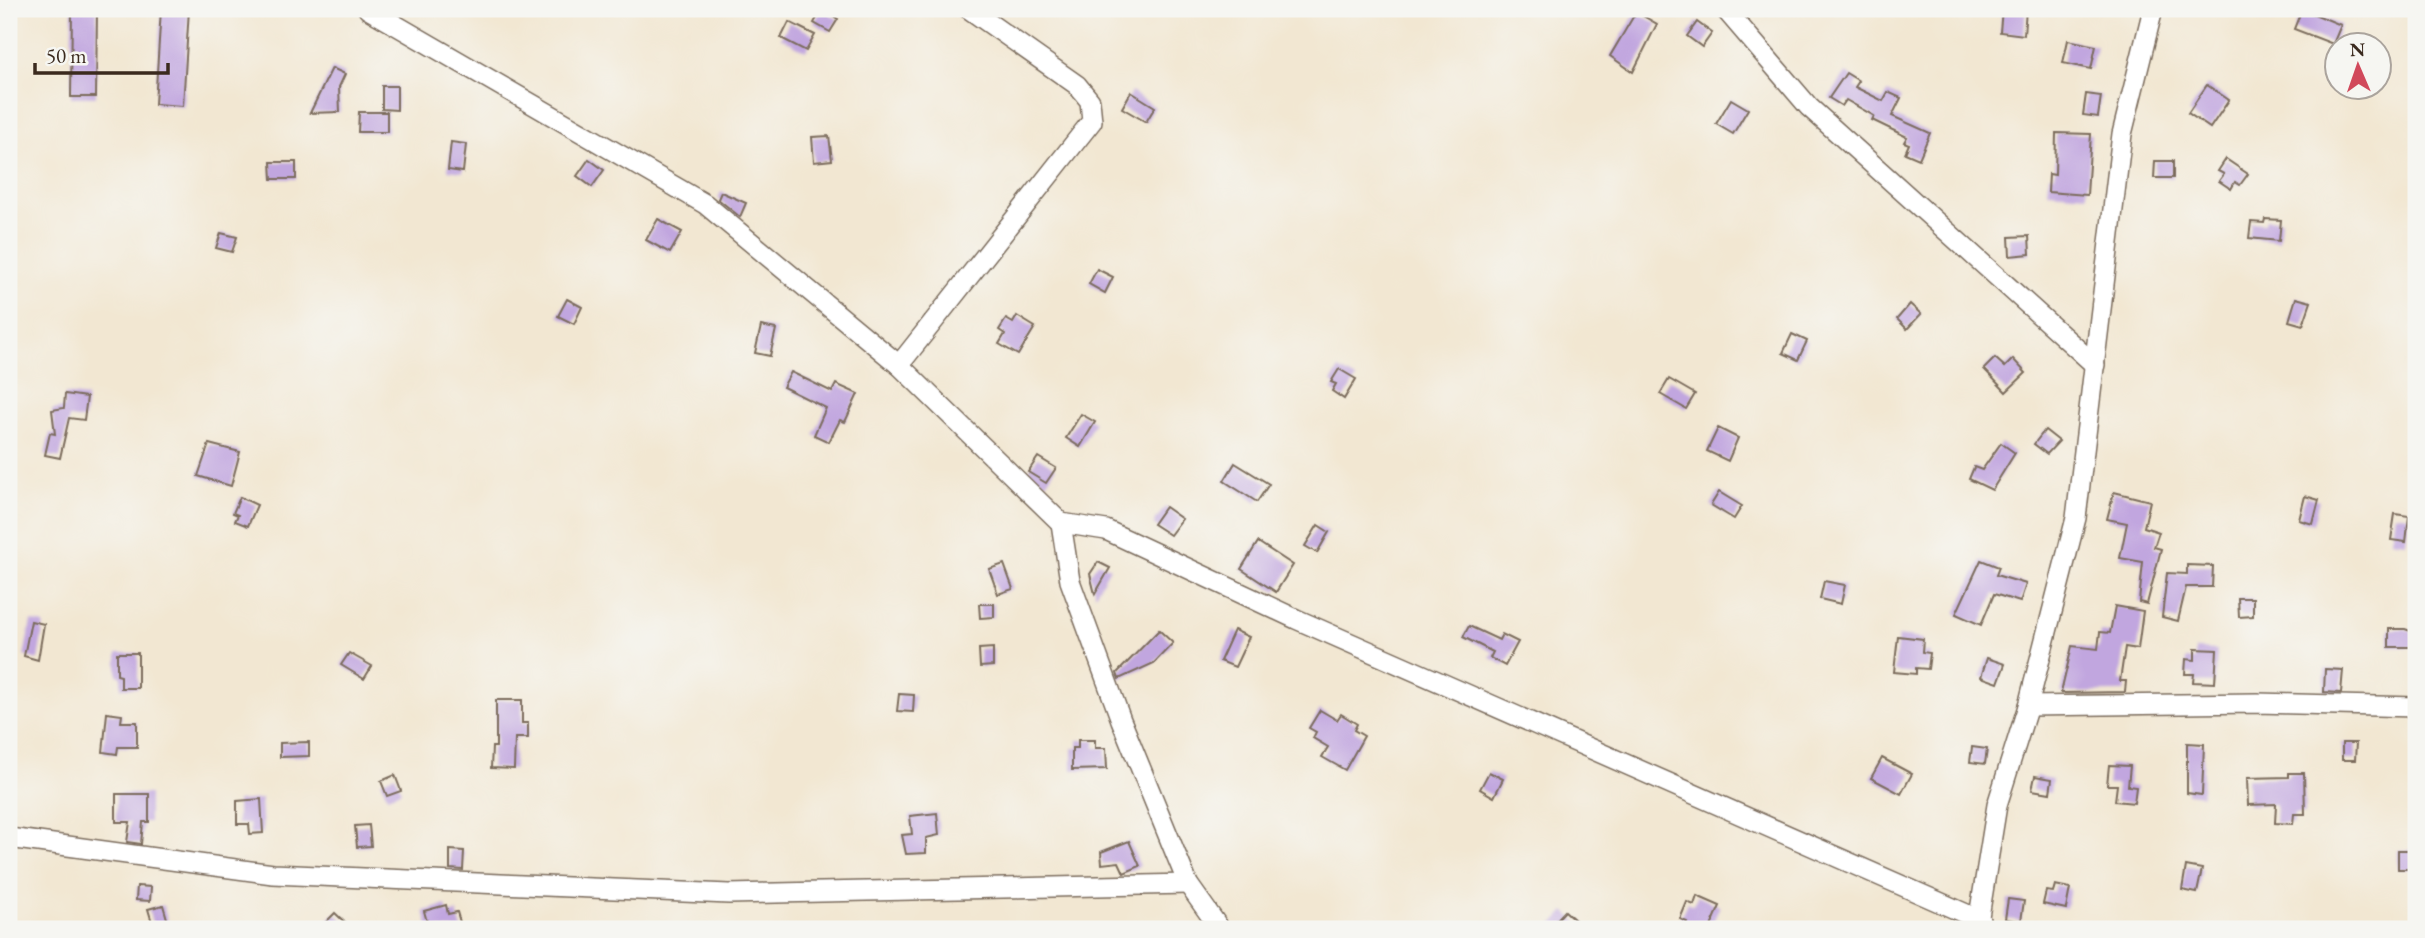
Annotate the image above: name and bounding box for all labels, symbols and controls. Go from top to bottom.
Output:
scale bar [35,32,168,76]
north arrow [2324,32,2394,102]
text: N [2349,37,2366,62]
text: 50 m [46,42,87,69]

